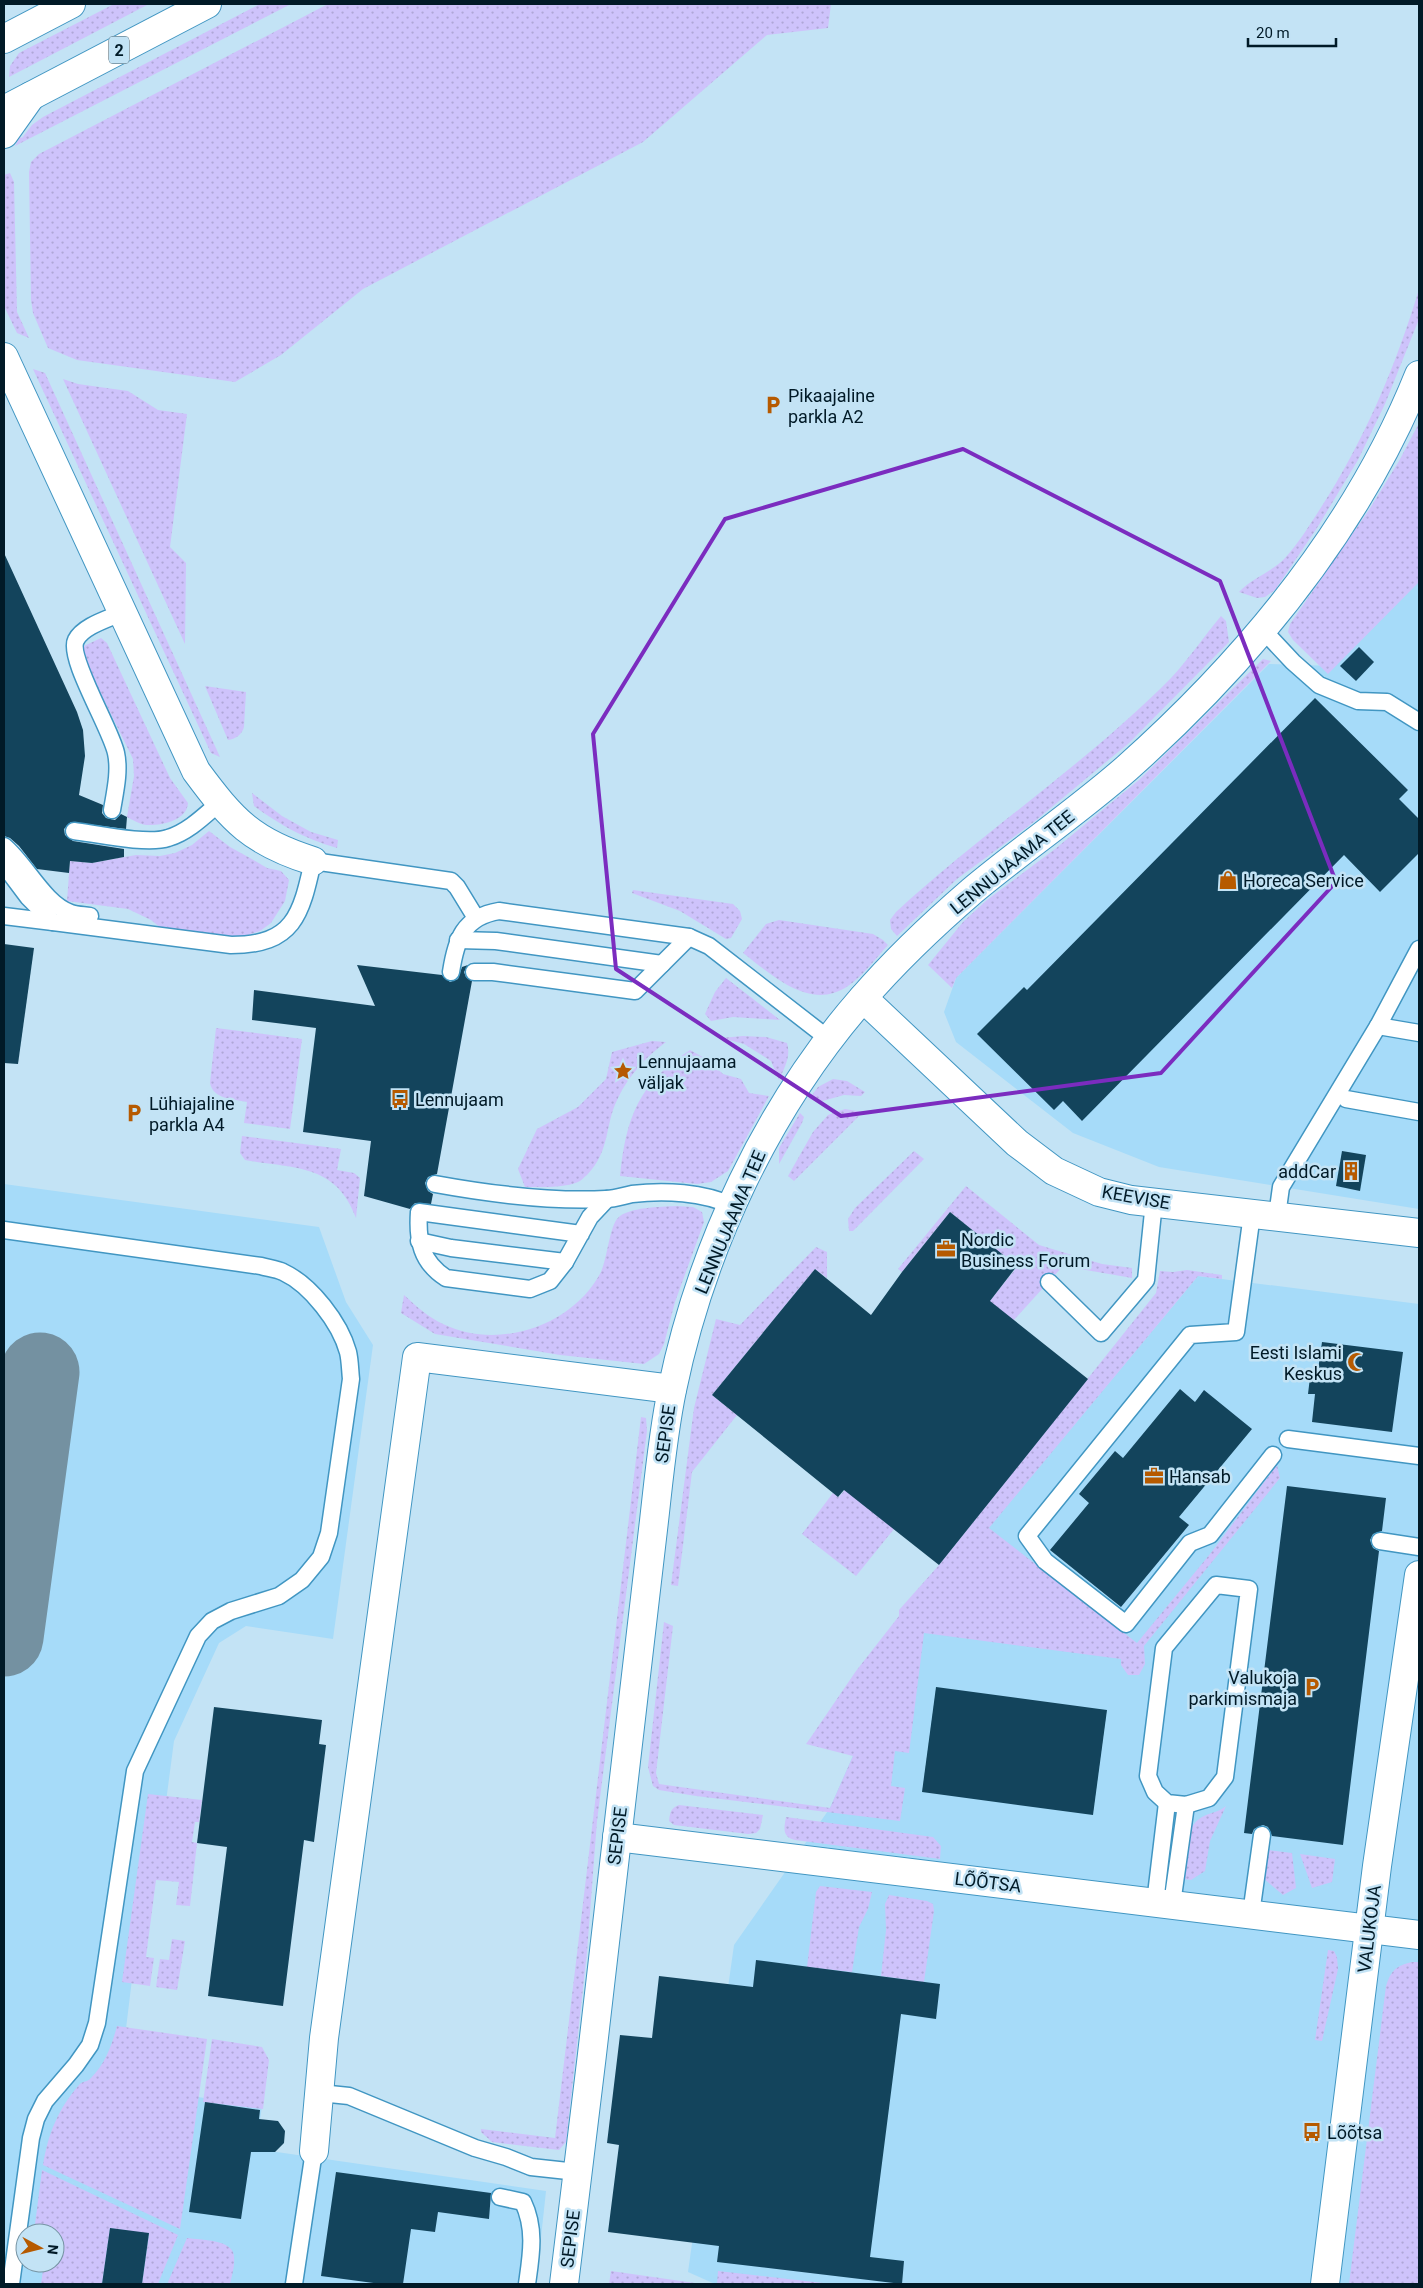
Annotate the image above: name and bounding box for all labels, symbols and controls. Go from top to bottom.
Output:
scale bar [1248,15,1336,47]
text: 20 m [1256,24,1290,42]
road number: 2 [109,36,129,64]
place label: Pikaajaline parkla A2 [788,385,875,427]
parking icon: Pikaajaline parkla A2 [762,394,784,416]
street label: LENNUJAAMA TEE [946,806,1078,918]
shop icon: Horeca Service [1217,869,1239,891]
place label: Horeca Service [1243,870,1364,891]
place label: Lennujaama väljak [638,1051,737,1093]
place icon: Lennujaama väljak [612,1060,634,1082]
bus stop icon: Lennujaam [389,1088,411,1110]
place label: Lennujaam [415,1089,504,1110]
place label: Lühiajaline parkla A4 [149,1093,235,1135]
parking icon: Lühiajaline parkla A4 [123,1102,145,1124]
street label: LENNUJAAMA TEE [690,1147,770,1297]
building icon: addCar [1340,1160,1362,1182]
place label: addCar [1278,1161,1336,1182]
street label: KEEVISE [1100,1181,1172,1213]
place label: Nordic Business Forum [961,1229,1090,1271]
office icon: Nordic Business Forum [935,1238,957,1260]
place label: Eesti Islami Keskus [1250,1342,1342,1384]
mosque icon: Eesti Islami Keskus [1346,1351,1368,1373]
street label: SEPISE [651,1404,679,1464]
office icon: Hansab [1143,1465,1165,1487]
place label: Hansab [1169,1466,1231,1487]
place label: Valukoja parkimismaja [1188,1667,1297,1709]
parking icon: Valukoja parkimismaja [1301,1676,1323,1698]
street label: SEPISE [603,1806,631,1866]
street label: LÕÕTSA [954,1867,1023,1897]
street label: VALUKOJA [1353,1884,1385,1974]
bus stop icon: Lõõtsa [1301,2121,1323,2143]
place label: Lõõtsa [1327,2122,1382,2143]
street label: SEPISE [556,2209,584,2269]
north arrow [15,2223,65,2273]
text: N [44,2244,61,2255]

